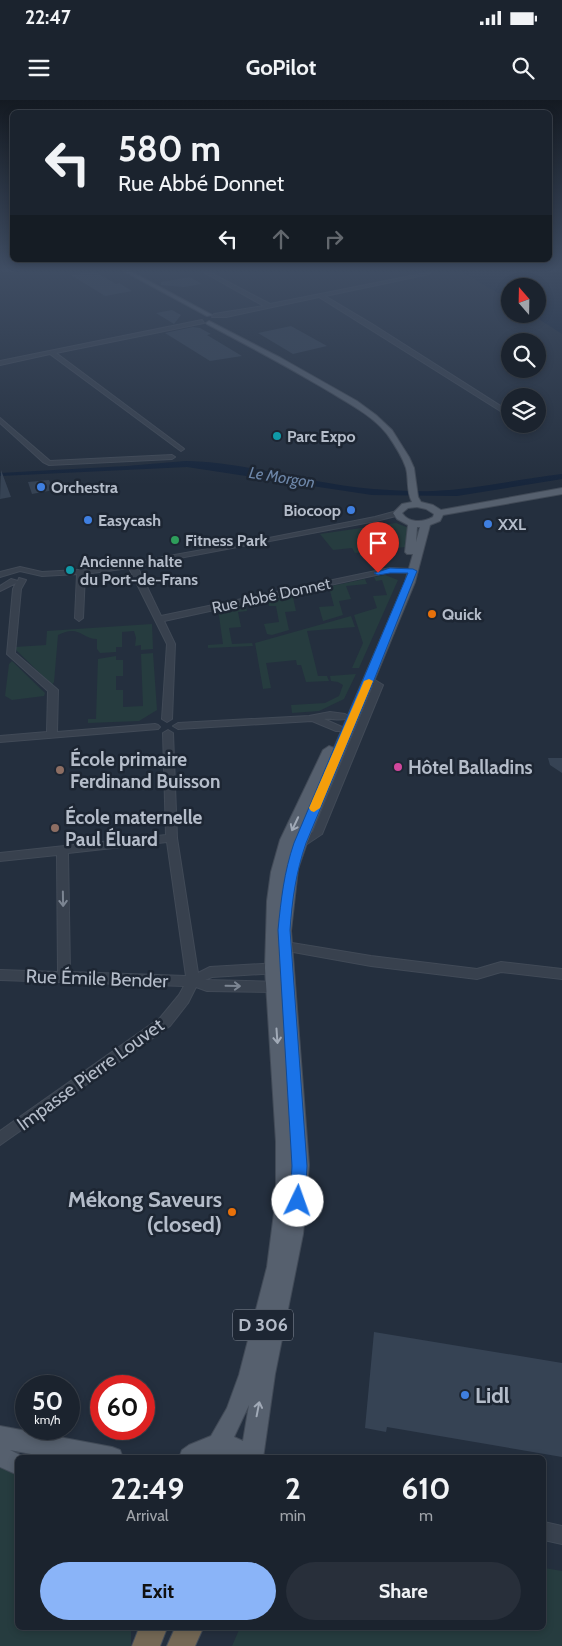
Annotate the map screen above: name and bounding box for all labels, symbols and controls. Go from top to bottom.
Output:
text: 22:47 [25,6,71,29]
icon: menu [25,54,53,82]
text: GoPilot [246,54,316,81]
icon: search [509,54,537,82]
text: 580 m [118,127,221,170]
icon: left [35,130,100,195]
text: Rue Abbé Donnet [118,170,284,197]
icon: left [214,225,242,253]
icon: ahead [267,225,295,253]
icon: right [320,225,348,253]
north arrow [501,278,546,322]
map controls [501,278,546,433]
button: search [501,333,546,378]
button: layers [501,388,546,433]
place label: Parc Expo [287,427,356,446]
marker: Parc Expo [271,430,283,442]
water label: Le Morgon [248,463,316,492]
place label: Orchestra [51,478,118,497]
marker: Orchestra [35,481,47,493]
place label: Biocoop [284,501,341,520]
marker: Biocoop [345,504,357,516]
place label: Easycash [98,511,161,530]
marker: Easycash [82,514,94,526]
place label: XXL [497,515,526,534]
marker: XXL [482,518,494,530]
pin [357,522,399,573]
icon: arrive [364,529,392,557]
place label: Fitness Park [185,531,267,550]
marker: Fitness Park [169,534,181,546]
place label: Ancienne halte du Port-de-Frans [80,552,198,589]
marker: Ancienne halte du Port-de-Frans [64,564,76,576]
street label: Rue Abbé Donnet [210,574,333,617]
place label: Quick [442,605,482,624]
marker: Quick [426,608,438,620]
place label: École primaire Ferdinand Buisson [70,747,220,793]
place label: Hôtel Balladins [408,756,533,779]
marker: Hôtel Balladins [392,761,404,773]
marker: École primaire Ferdinand Buisson [54,764,66,776]
place label: École maternelle Paul Éluard [65,805,203,851]
one-way arrow [289,816,299,831]
marker: École maternelle Paul Éluard [49,822,61,834]
one-way arrow [58,890,68,907]
street label: Rue Émile Bender [25,964,169,992]
one-way arrow [225,982,241,991]
street label: Impasse Pierre Louvet [12,1013,169,1135]
one-way arrow [273,1028,282,1044]
position arrow [271,1174,323,1226]
place label: Mékong Saveurs (closed) [68,1186,222,1238]
marker: Mékong Saveurs (closed) [226,1206,238,1218]
road number: D 306 [233,1310,293,1340]
speed limit sign: 60 [90,1375,155,1440]
place label: Lidl [475,1382,510,1409]
text: 50 [32,1386,63,1416]
marker: Lidl [459,1389,471,1401]
one-way arrow [253,1402,263,1418]
text: km/h [34,1412,61,1427]
text: 22:49 [110,1470,184,1507]
text: 2 [285,1470,301,1507]
text: 610 [401,1470,451,1507]
text: Arrival [126,1506,169,1525]
text: min [280,1506,306,1525]
text: m [419,1506,433,1525]
button: Exit [40,1562,276,1620]
button: Share [286,1562,521,1620]

